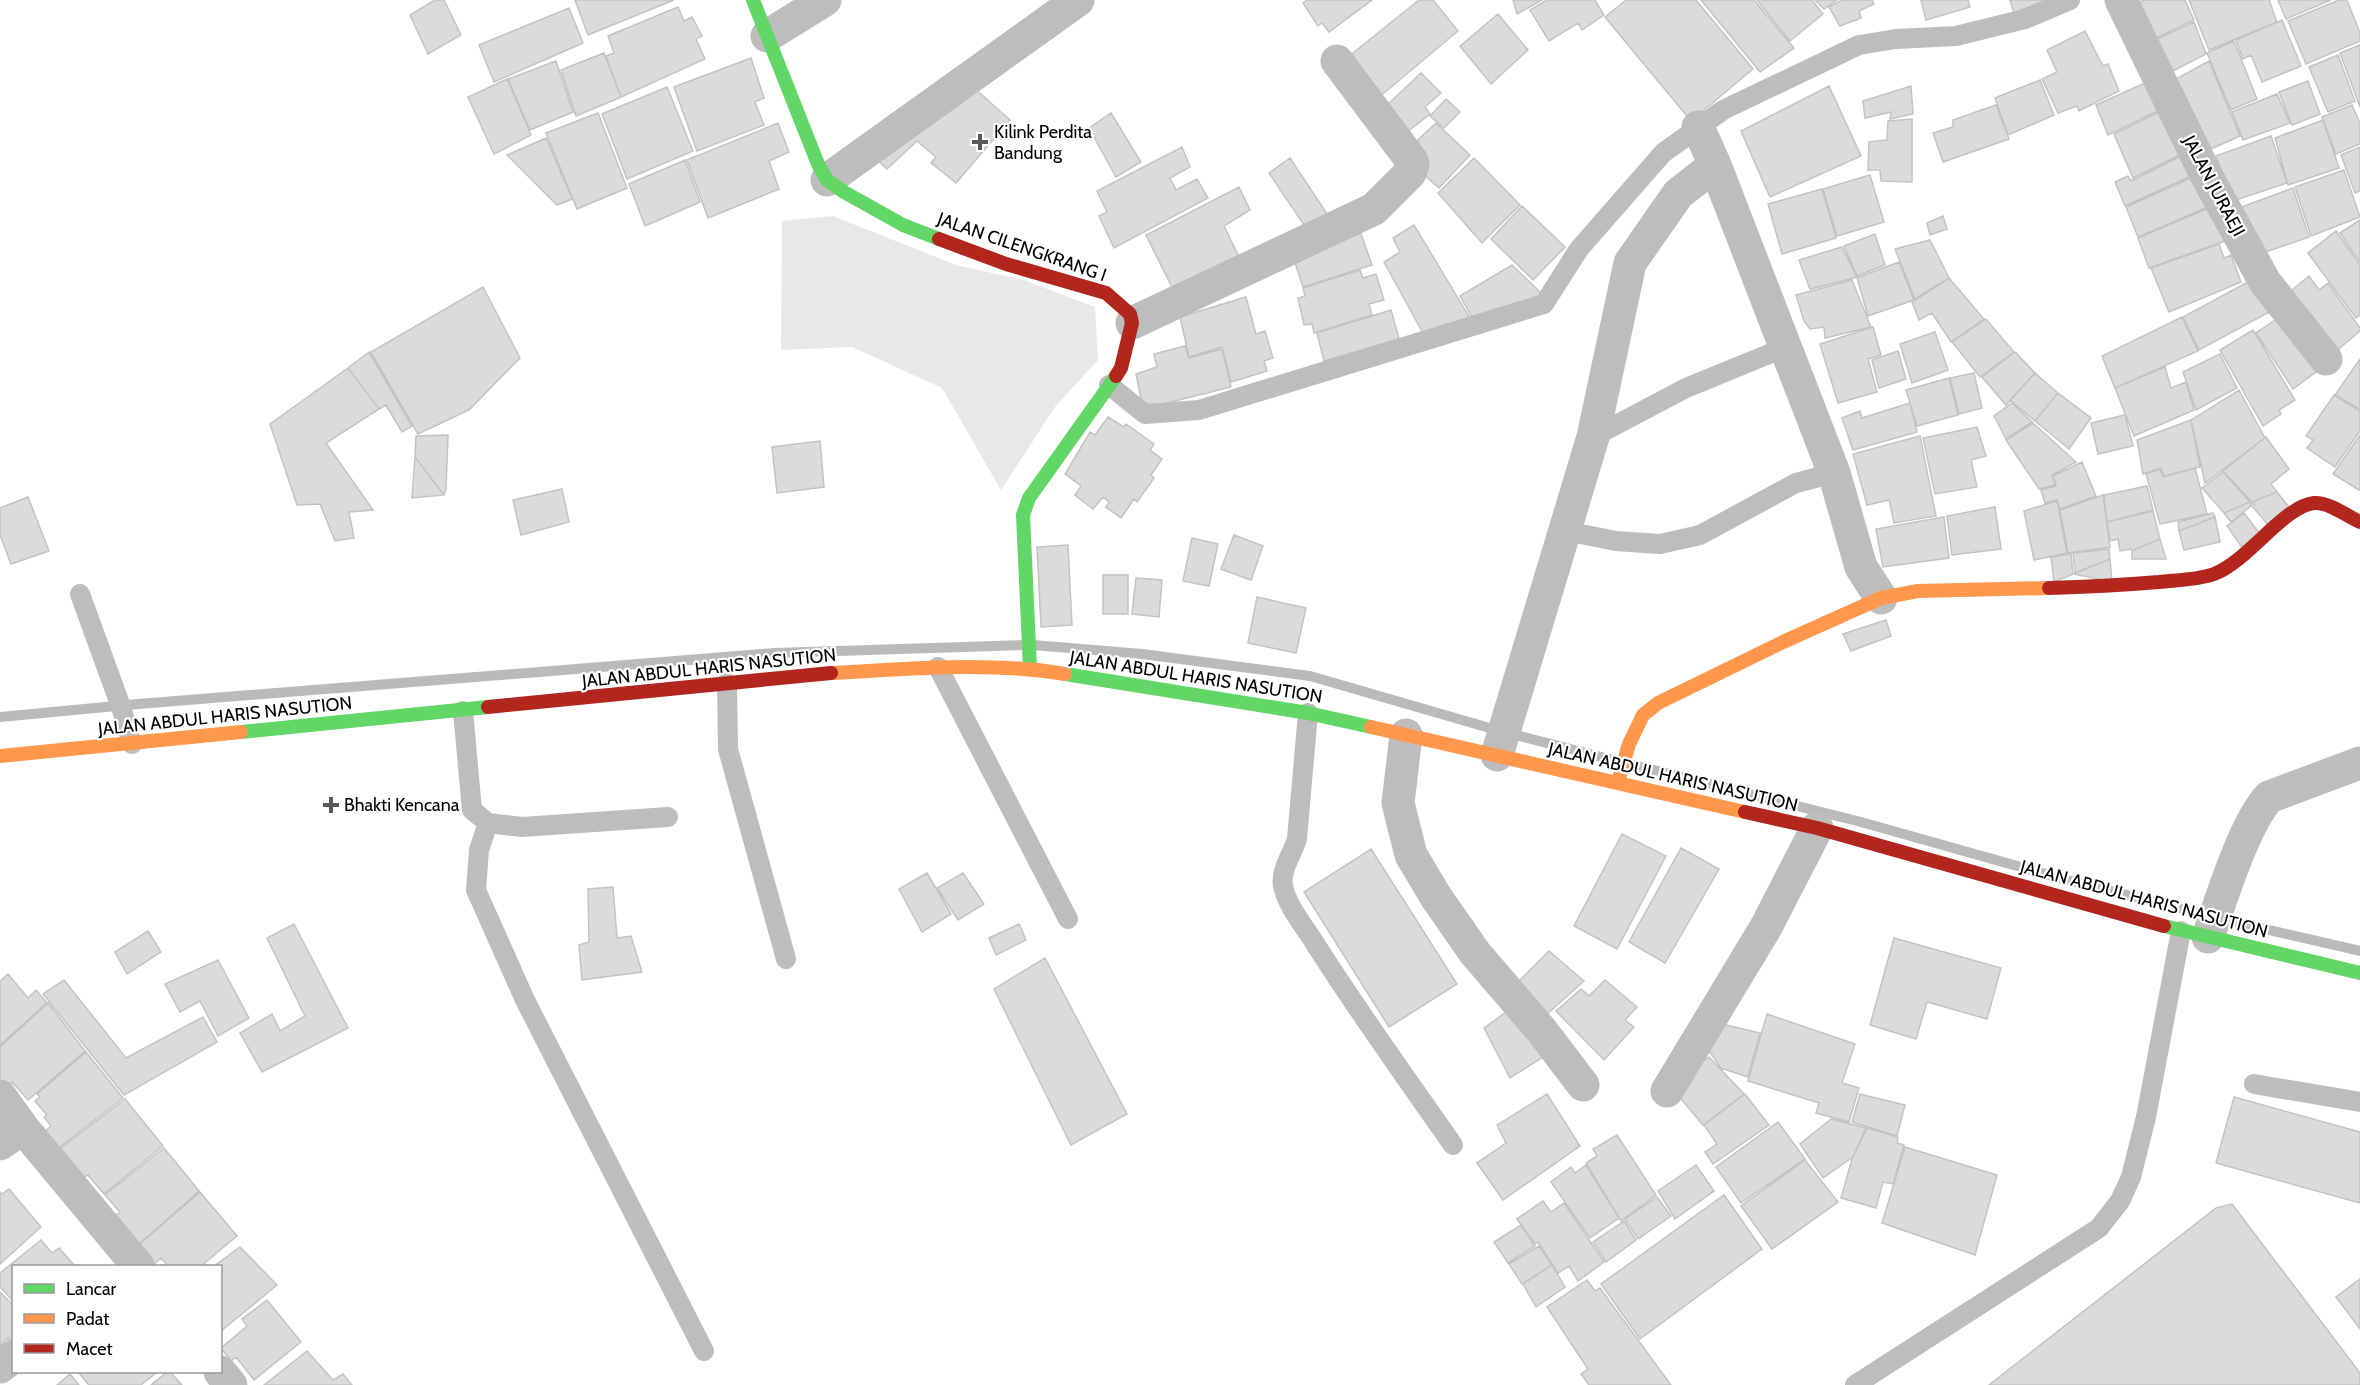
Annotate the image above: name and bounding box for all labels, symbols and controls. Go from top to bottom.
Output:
place label: Kilink Perdita Bandung [994,121,1092,164]
street label: JALAN JURAEJI [2178,131,2250,240]
marker: Kilink Perdita Bandung [971,133,989,151]
street label: JALAN CILENGKRANG I [934,207,1109,286]
street label: JALAN ABDUL HARIS NASUTION [580,644,837,692]
street label: JALAN ABDUL HARIS NASUTION [1067,646,1324,708]
street label: JALAN ABDUL HARIS NASUTION [96,692,353,740]
street label: JALAN ABDUL HARIS NASUTION [1545,737,1800,816]
place label: Bhakti Kencana [344,794,460,816]
marker: Bhakti Kencana [322,796,340,814]
street label: JALAN ABDUL HARIS NASUTION [2017,855,2270,943]
legend [12,1265,222,1373]
text: Lancar [66,1278,117,1300]
text: Padat [66,1308,109,1330]
text: Macet [66,1338,112,1360]

